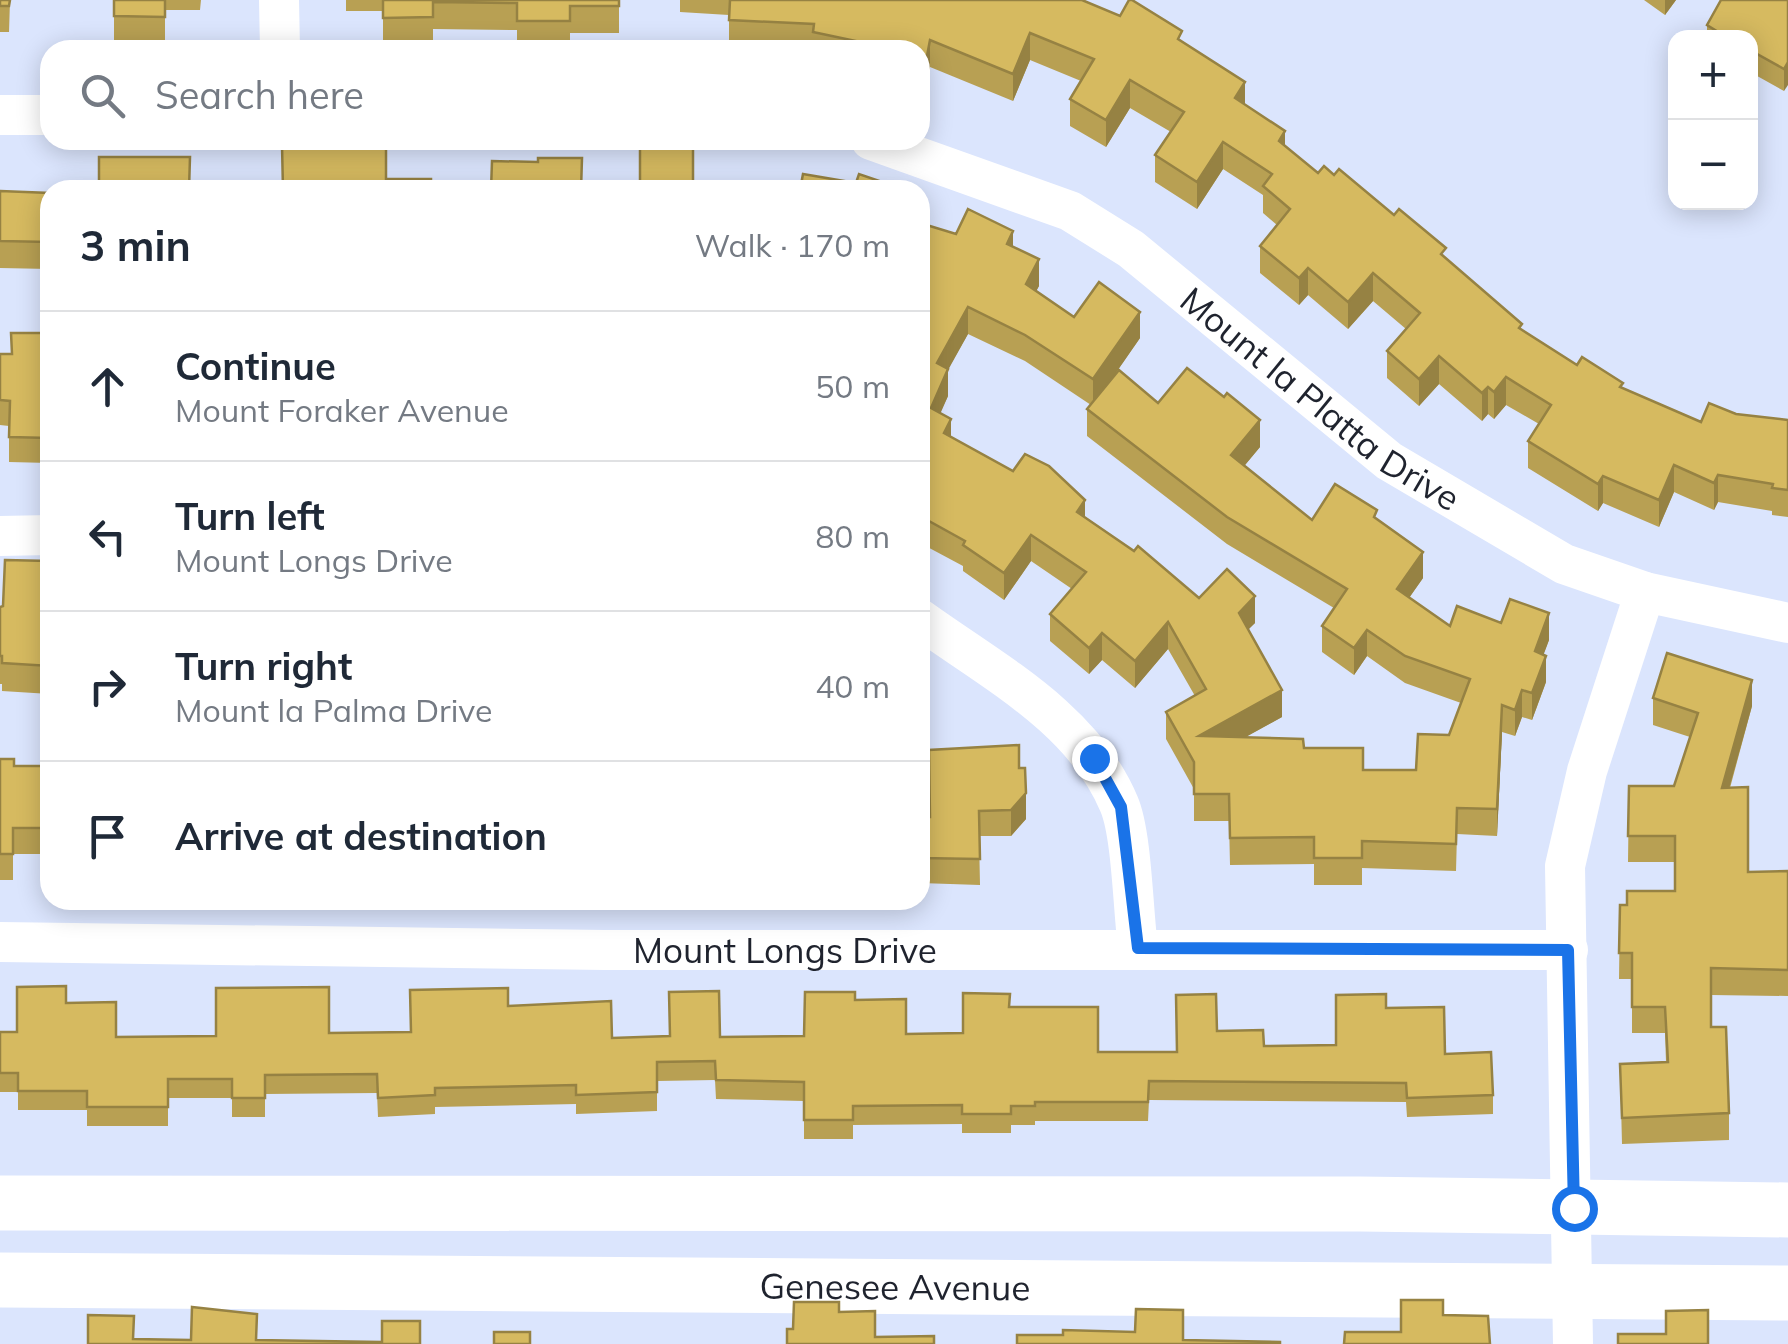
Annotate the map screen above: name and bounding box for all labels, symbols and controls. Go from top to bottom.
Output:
map controls [1668,30,1758,210]
button: + [1668,30,1758,120]
search box [40,40,930,150]
icon: search [75,68,130,123]
text: Search here [155,71,364,119]
button: − [1668,120,1758,210]
text: 3 min [80,219,191,272]
text: Walk · 170 m [695,225,890,265]
street label: Mount la Platta Drive [1172,277,1468,520]
text: Continue [175,342,336,390]
icon: ahead [80,359,135,414]
text: 50 m [815,366,890,406]
text: Mount Foraker Avenue [175,390,509,430]
text: Turn left [175,492,325,540]
icon: left [80,509,135,564]
text: 80 m [815,516,890,556]
text: Mount Longs Drive [175,540,453,580]
text: Turn right [175,642,352,690]
icon: right [80,659,135,714]
text: 40 m [815,666,890,706]
text: Mount la Palma Drive [175,690,493,730]
route end [1072,736,1118,782]
icon: arrive [80,809,135,864]
text: Arrive at destination [175,812,547,860]
street label: Mount Longs Drive [633,928,937,972]
route start [1552,1186,1598,1232]
street label: Genesee Avenue [759,1264,1031,1309]

